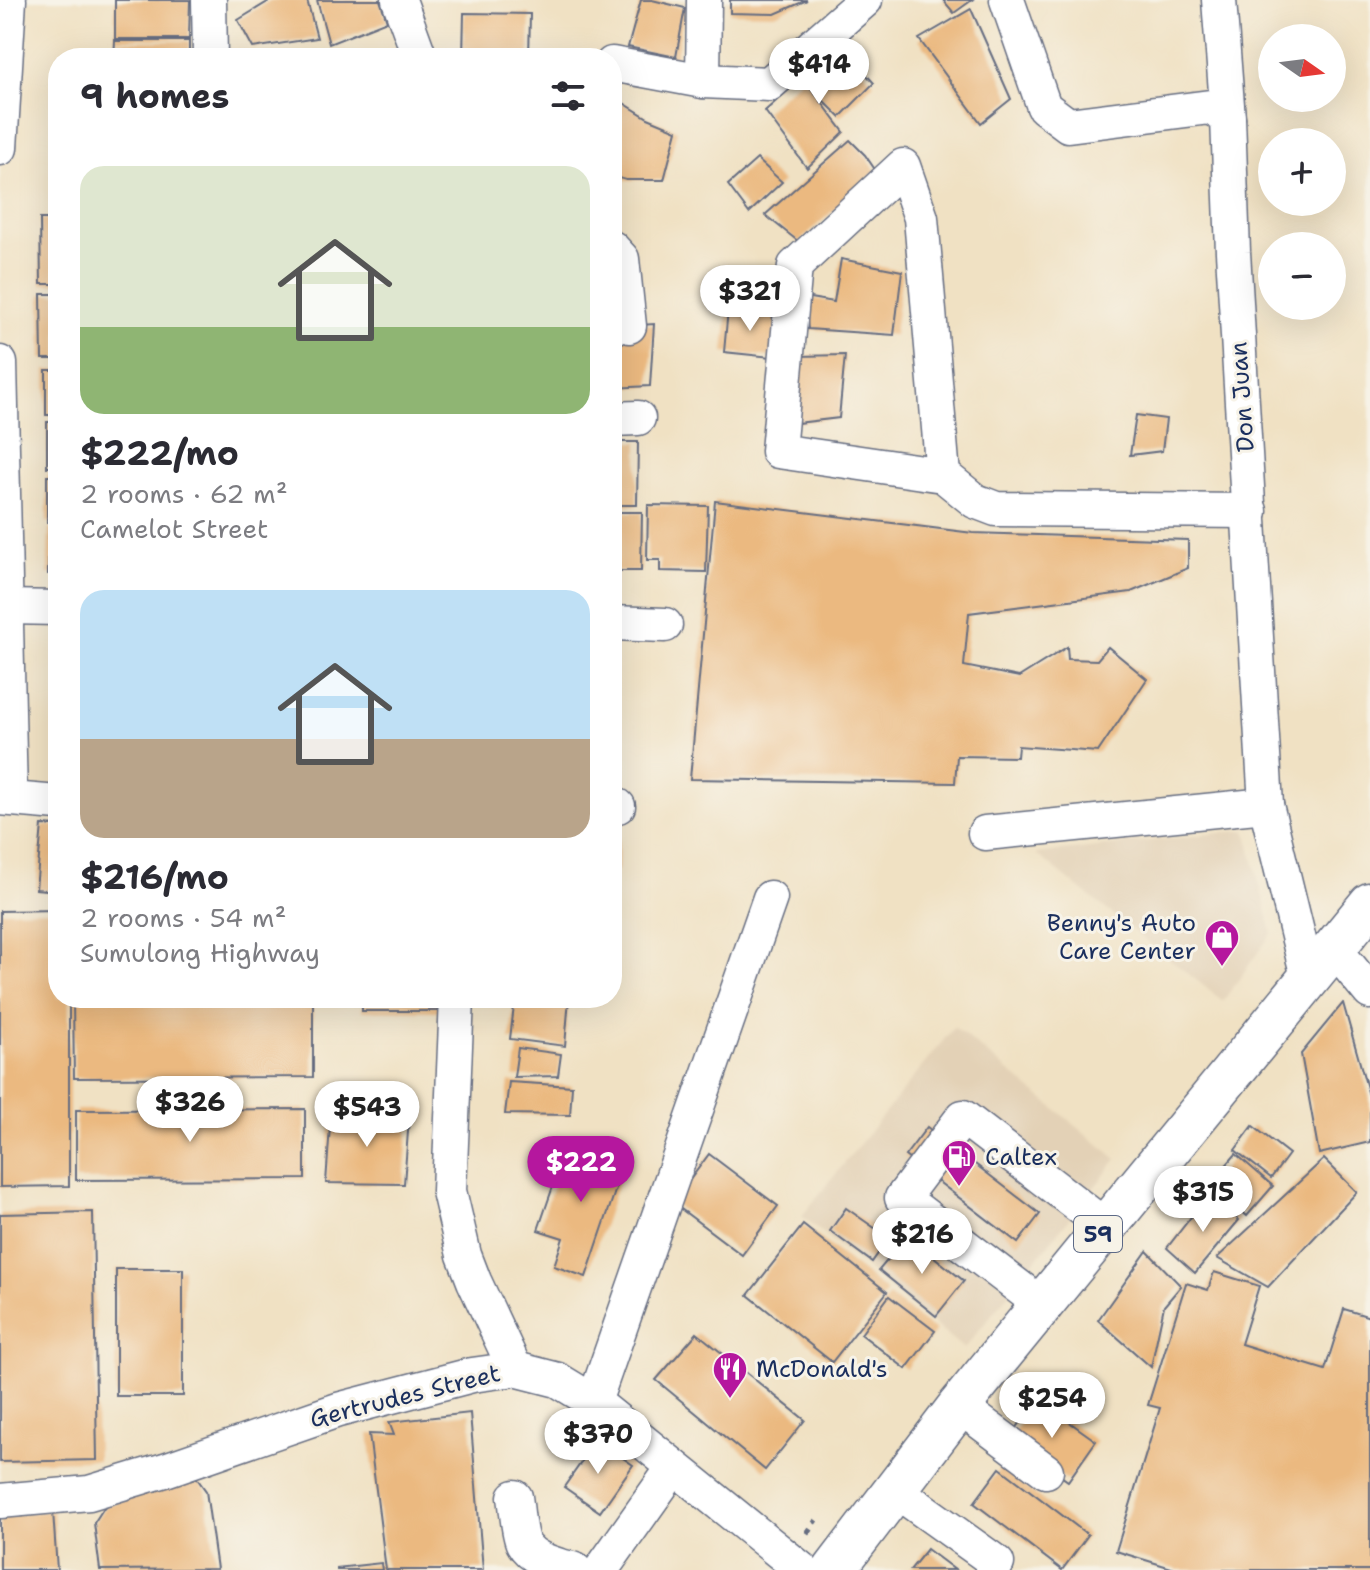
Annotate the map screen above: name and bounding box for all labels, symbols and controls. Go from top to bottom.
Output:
north arrow [1258,24,1346,112]
map controls [1258,24,1346,320]
pin: $414 [772,38,866,106]
text: $414 [787,46,851,81]
text: 9 homes [80,73,229,119]
icon: filters [546,74,590,118]
button: + [1258,128,1346,216]
icon: home [263,218,407,362]
button: − [1258,232,1346,320]
pin: $321 [703,265,797,333]
text: $321 [718,273,782,308]
street label: Don Juan [1222,341,1262,453]
text: $222/mo [80,430,239,476]
text: 2 rooms · 62 m² [80,476,288,511]
text: Camelot Street [80,511,268,546]
icon: home [263,642,407,786]
text: $216/mo [80,854,229,900]
text: 2 rooms · 54 m² [80,900,286,935]
place label: Benny's Auto Care Center [1047,907,1196,967]
shop icon: Benny's Auto Care Center [1203,918,1241,968]
text: Sumulong Highway [80,935,320,970]
pin: $326 [143,1076,237,1144]
pin: $543 [320,1081,414,1149]
text: $326 [155,1084,225,1119]
text: $543 [332,1089,402,1124]
pin: $222 [534,1136,628,1204]
fuel station icon: Caltex [940,1138,978,1188]
place label: Caltex [985,1141,1057,1173]
text: $222 [545,1144,617,1179]
pin: $315 [1156,1166,1250,1234]
text: $315 [1172,1174,1234,1209]
pin: $216 [875,1208,969,1276]
text: $216 [890,1216,954,1251]
road number: 59 [1074,1216,1122,1252]
restaurant icon: McDonald's [711,1350,749,1400]
place label: McDonald's [756,1353,888,1385]
street label: Gertrudes Street [306,1357,504,1435]
pin: $254 [1005,1372,1099,1440]
text: $254 [1017,1380,1087,1415]
pin: $370 [551,1408,645,1476]
text: $370 [562,1416,634,1451]

